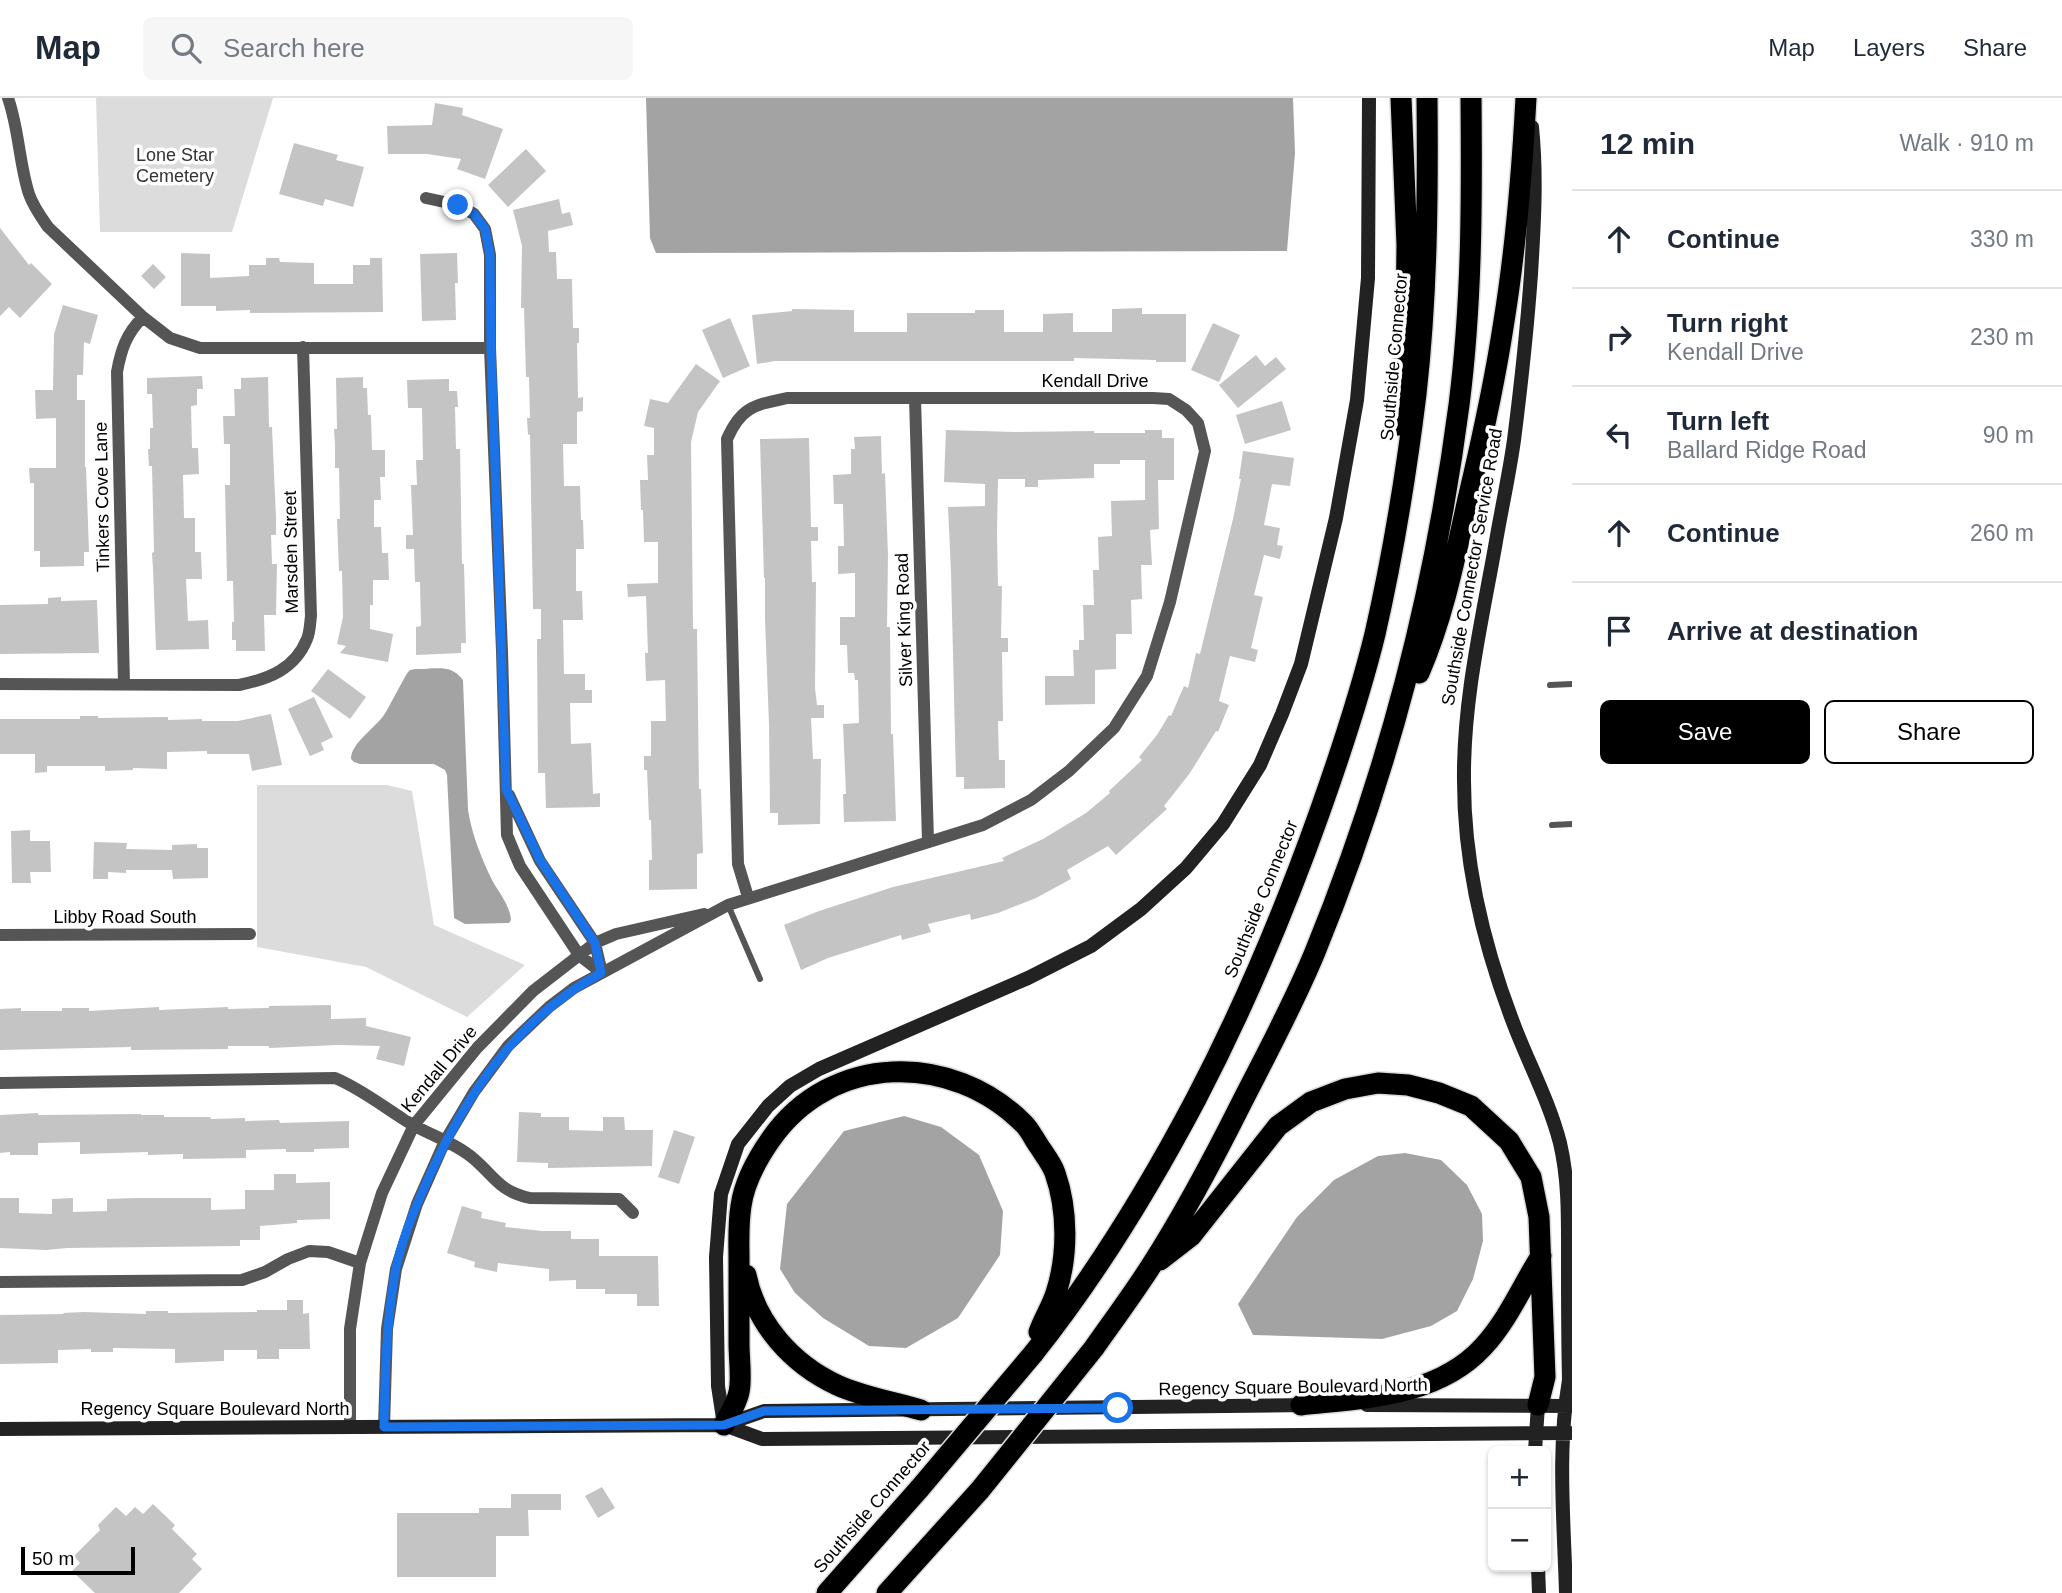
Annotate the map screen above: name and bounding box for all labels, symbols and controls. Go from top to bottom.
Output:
search box [143,17,633,80]
text: Map [35,29,101,66]
icon: search [167,29,205,67]
text: Search here [223,33,365,63]
text: Map [1768,34,1815,61]
text: Layers [1853,34,1925,61]
text: Share [1963,34,2027,61]
text: 12 min [1600,127,1695,160]
text: Walk · 910 m [1899,130,2034,156]
park label: Lone Star Cemetery [136,145,214,186]
route end [442,189,473,220]
icon: ahead [1600,220,1638,258]
text: Continue [1667,224,1780,254]
text: 330 m [1970,226,2034,252]
street label: Southside Connector [1377,272,1411,442]
text: Turn right [1667,308,1788,338]
icon: right [1600,318,1638,356]
text: 230 m [1970,324,2034,350]
text: Kendall Drive [1667,339,1804,365]
street label: Kendall Drive [1041,371,1149,391]
text: Turn left [1667,406,1769,436]
icon: left [1600,416,1638,454]
street label: Tinkers Cove Lane [91,422,113,572]
text: 90 m [1983,422,2034,448]
street label: Southside Connector Service Road [1438,427,1506,707]
text: Ballard Ridge Road [1667,437,1866,463]
street label: Marsden Street [280,490,302,614]
icon: ahead [1600,514,1638,552]
text: Continue [1667,518,1780,548]
text: 260 m [1970,520,2034,546]
street label: Silver King Road [892,553,916,687]
icon: arrive [1600,612,1638,650]
text: Arrive at destination [1667,616,1918,646]
button: Save [1600,700,1810,764]
button: Share [1824,700,2034,764]
street label: Southside Connector [1220,817,1302,981]
street label: Libby Road South [53,907,197,927]
street label: Kendall Drive [397,1022,481,1116]
street label: Regency Square Boulevard North [1158,1375,1428,1399]
route start [1102,1392,1133,1423]
street label: Regency Square Boulevard North [80,1399,350,1419]
street label: Southside Connector [809,1437,935,1577]
map controls [1488,1446,1551,1572]
button: + [1488,1446,1551,1509]
button: − [1488,1509,1551,1572]
scale bar [21,1544,135,1576]
text: 50 m [32,1548,74,1569]

